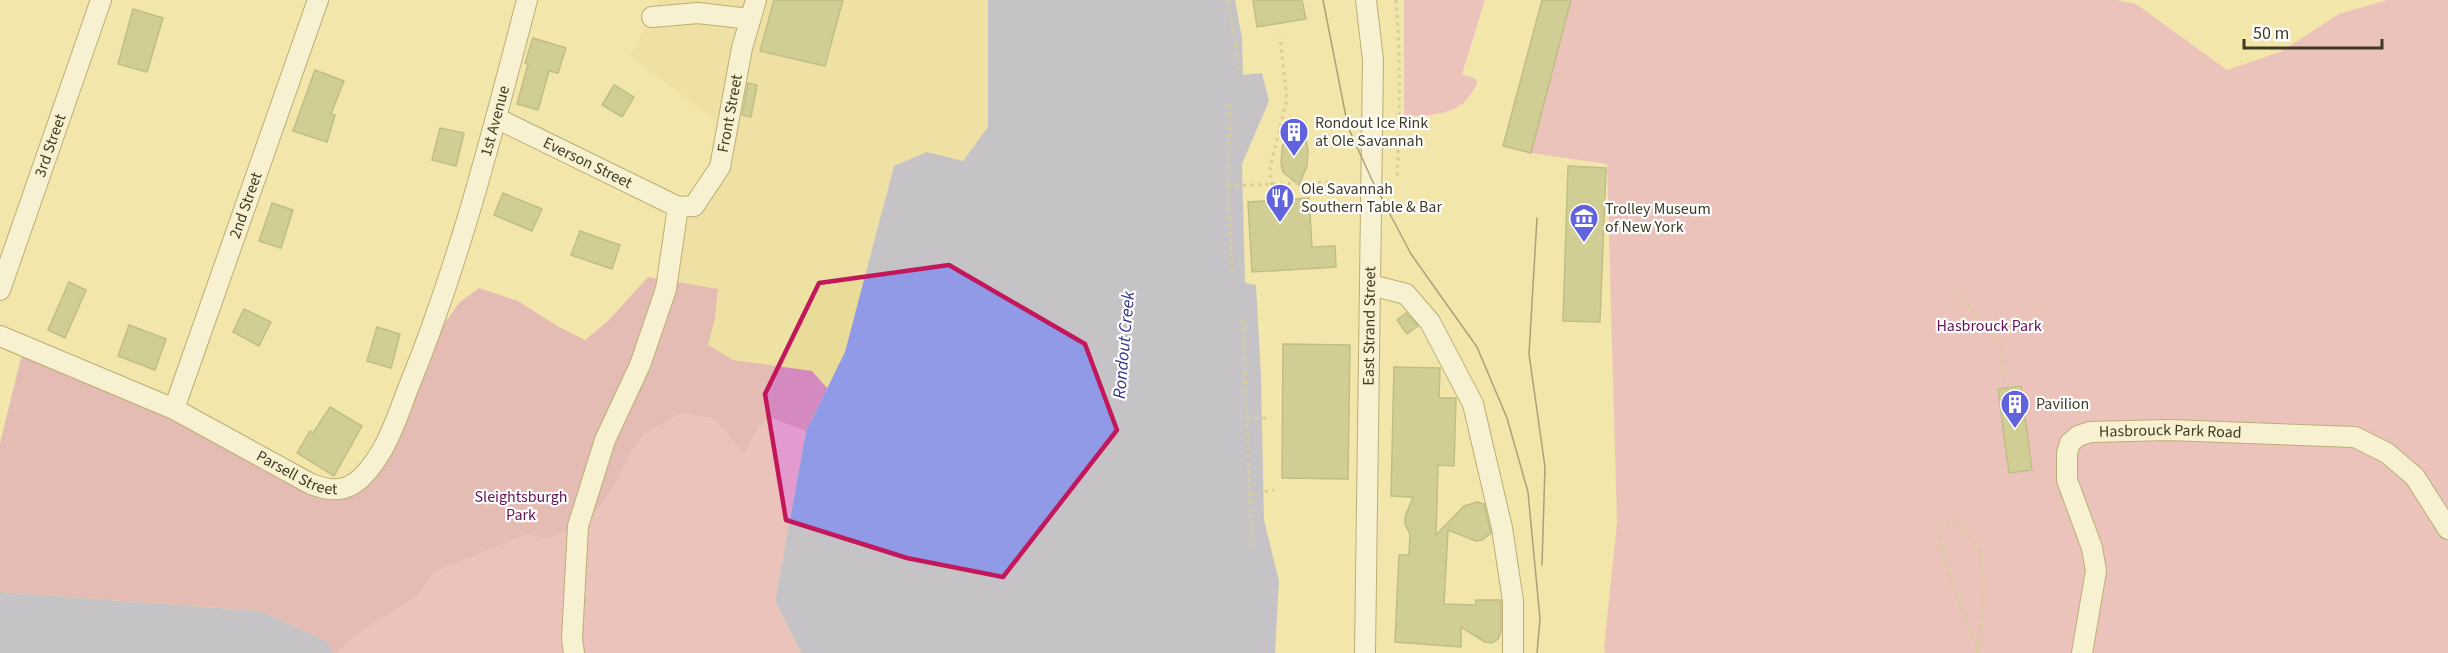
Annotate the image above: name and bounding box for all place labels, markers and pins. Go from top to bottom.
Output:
place label: Rondout Ice Rink at Ole Savannah [1315,112,1428,152]
building icon: Rondout Ice Rink at Ole Savannah [1278,116,1310,158]
place label: Ole Savannah Southern Table & Bar [1301,178,1442,218]
restaurant icon: Ole Savannah Southern Table & Bar [1264,182,1296,224]
place label: Trolley Museum of New York [1605,198,1711,238]
museum icon: Trolley Museum of New York [1568,202,1600,244]
building icon: Pavilion [1999,388,2031,430]
place label: Pavilion [2036,393,2089,415]

